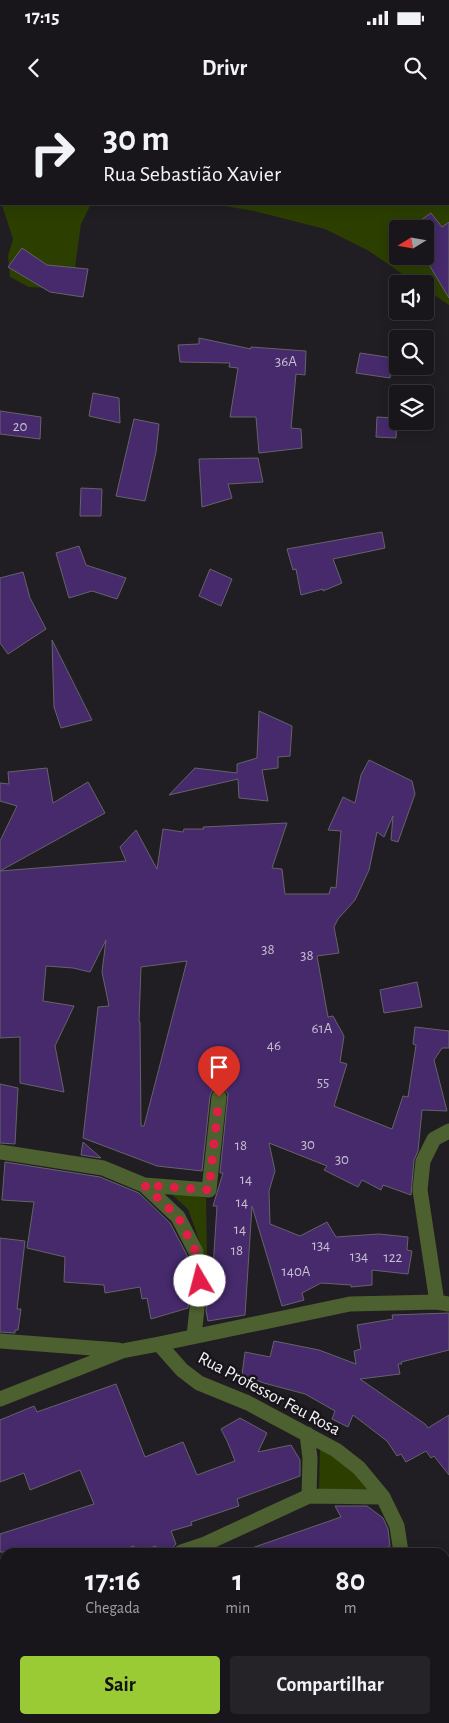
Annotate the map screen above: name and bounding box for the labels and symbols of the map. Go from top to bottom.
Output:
north arrow [389,220,434,265]
house number: 36A [275,354,297,369]
house number: 20 [13,419,27,434]
house number: 38 [261,942,275,957]
house number: 38 [300,948,314,963]
house number: 61A [312,1021,333,1036]
house number: 46 [267,1038,281,1053]
pin [198,1046,240,1097]
house number: 55 [317,1075,329,1090]
house number: 30 [301,1137,315,1152]
house number: 18 [235,1138,247,1153]
house number: 30 [335,1152,349,1167]
house number: 14 [240,1172,252,1187]
house number: 14 [236,1195,248,1210]
house number: 14 [234,1222,246,1237]
house number: 134 [312,1238,330,1253]
house number: 18 [231,1243,243,1258]
house number: 134 [350,1249,368,1264]
house number: 122 [384,1250,403,1265]
position arrow [173,1254,225,1306]
house number: 140A [282,1264,311,1279]
street label: Rua Professor Feu Rosa [195,1349,343,1439]

